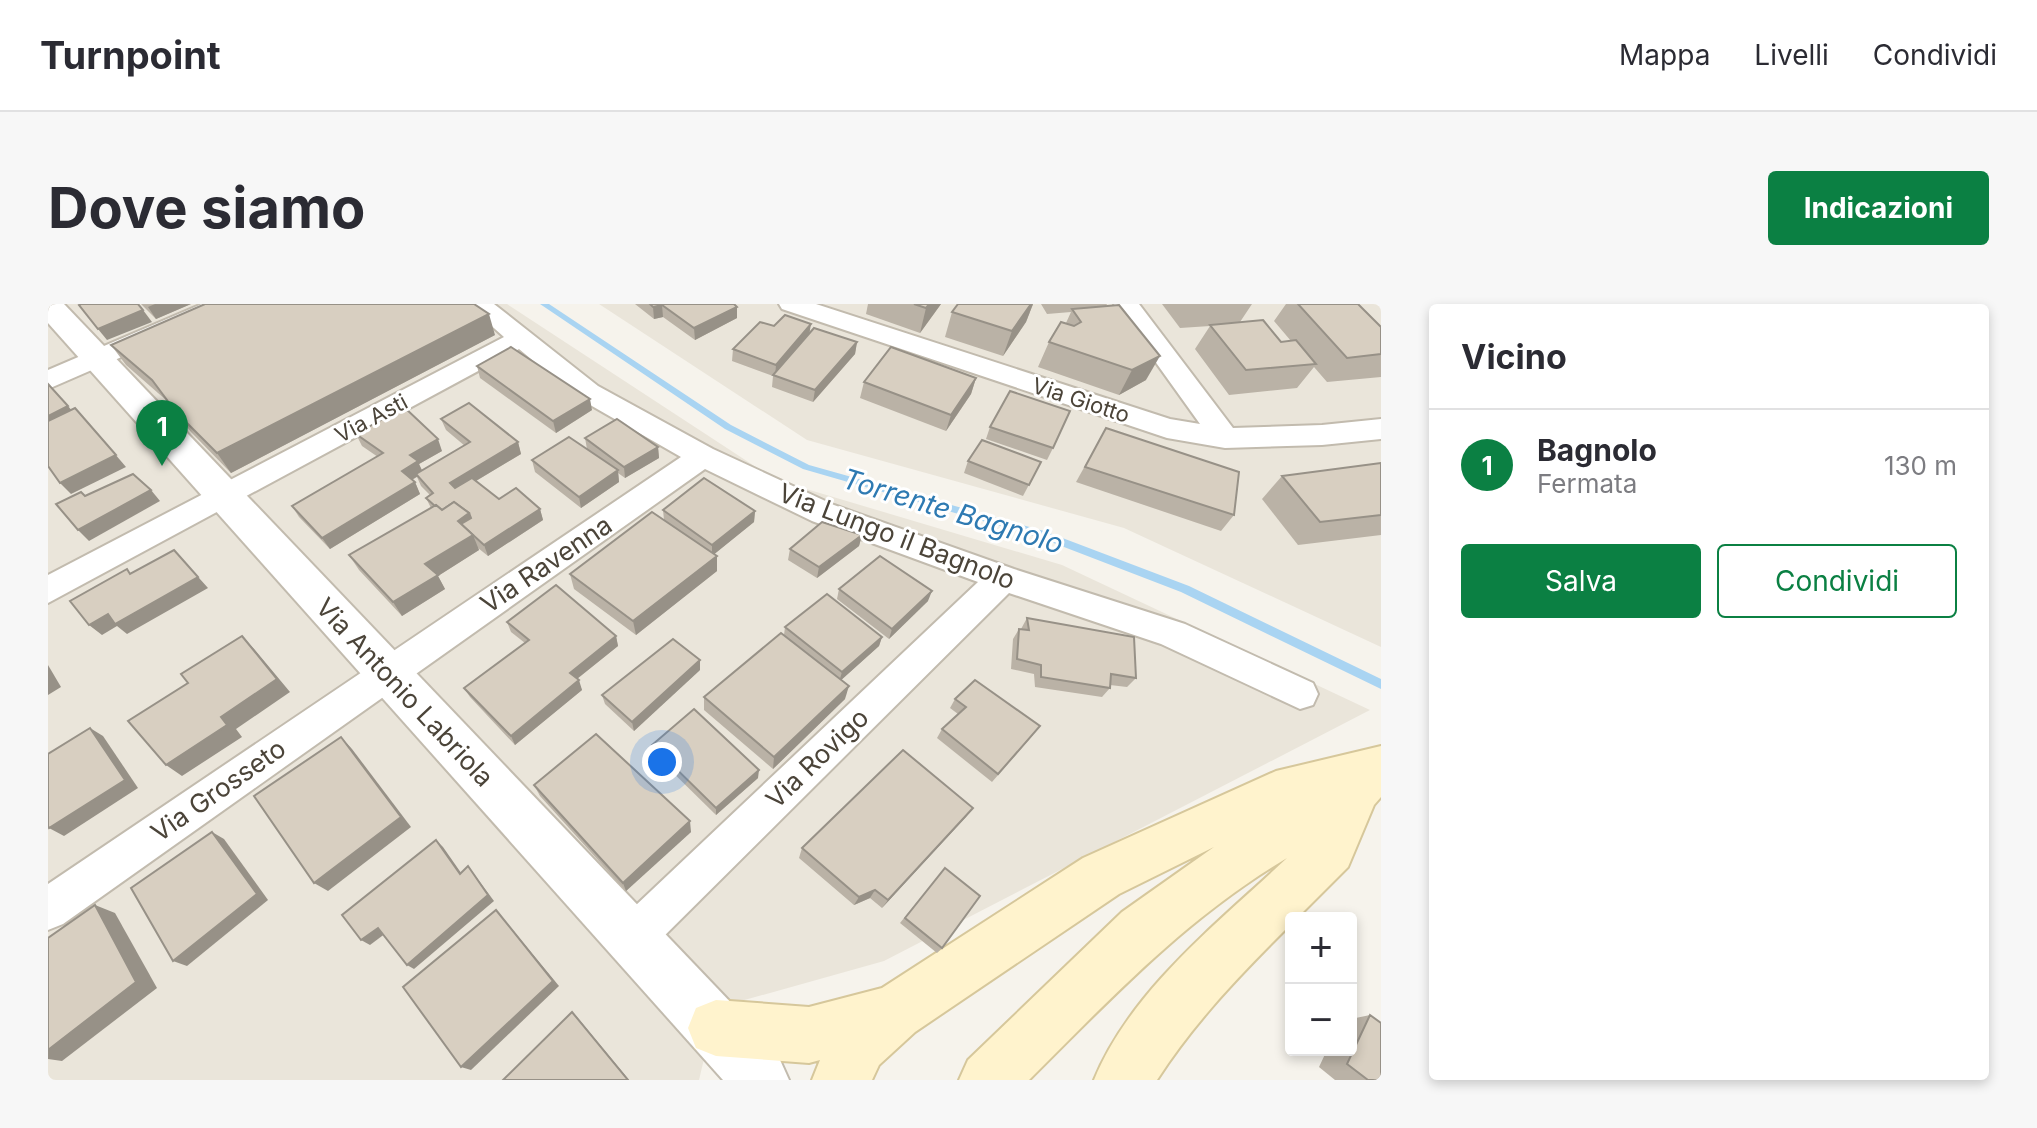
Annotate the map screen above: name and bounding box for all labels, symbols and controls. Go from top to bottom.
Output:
text: Turnpoint [40,32,221,78]
text: Mappa [1619,38,1710,72]
text: Livelli [1754,38,1829,72]
text: Condividi [1873,38,1997,72]
button: Indicazioni [1768,171,1989,245]
text: Dove siamo [48,174,365,242]
text: Vicino [1461,336,1567,377]
street label: Via Giotto [1029,372,1133,428]
street label: Via Asti [330,388,412,448]
pin: 1 [136,400,188,466]
text: Bagnolo [1537,432,1657,468]
text: 1 [1481,450,1493,481]
text: 130 m [1884,450,1957,481]
water label: Torrente Bagnolo [839,461,1067,561]
text: Fermata [1537,468,1637,499]
street label: Via Lungo il Bagnolo [774,477,1020,595]
street label: Via Ravenna [475,509,617,619]
button: Salva [1461,544,1701,618]
button: Condividi [1717,544,1957,618]
street label: Via Antonio Labriola [310,591,500,793]
street label: Via Rovigo [759,702,875,814]
street label: Via Grosseto [145,732,291,848]
your location [642,742,682,782]
map controls [1285,912,1357,1056]
button: + [1285,912,1357,984]
button: − [1285,984,1357,1056]

